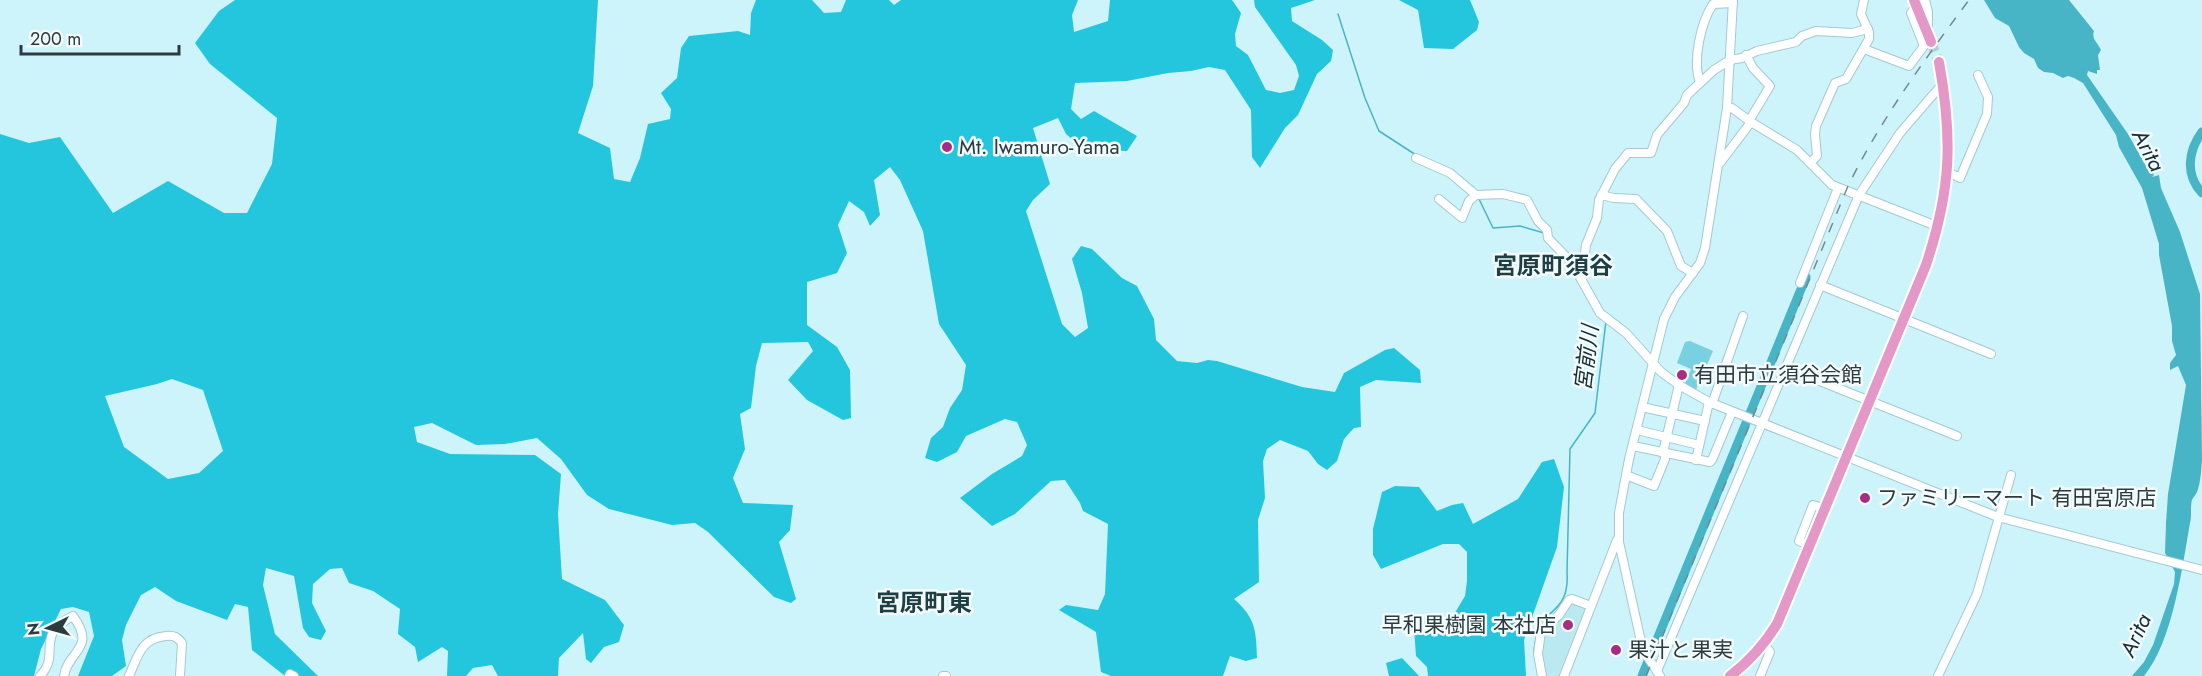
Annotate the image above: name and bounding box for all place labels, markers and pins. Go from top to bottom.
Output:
place label: Mt. Iwamuro-Yama [959,132,1120,162]
marker: Mt. Iwamuro-Yama [940,140,954,154]
place label: 有田市立須谷会館 [1694,360,1862,390]
marker: 有田市立須谷会館 [1675,368,1689,382]
place label: ファミリーマート 有田宮原店 [1877,483,2156,513]
marker: ファミリーマート 有田宮原店 [1858,491,1872,505]
place label: 早和果樹園 本社店 [1382,610,1556,640]
marker: 早和果樹園 本社店 [1561,618,1575,632]
place label: 果汁と果実 [1628,635,1733,665]
marker: 果汁と果実 [1609,643,1623,657]

